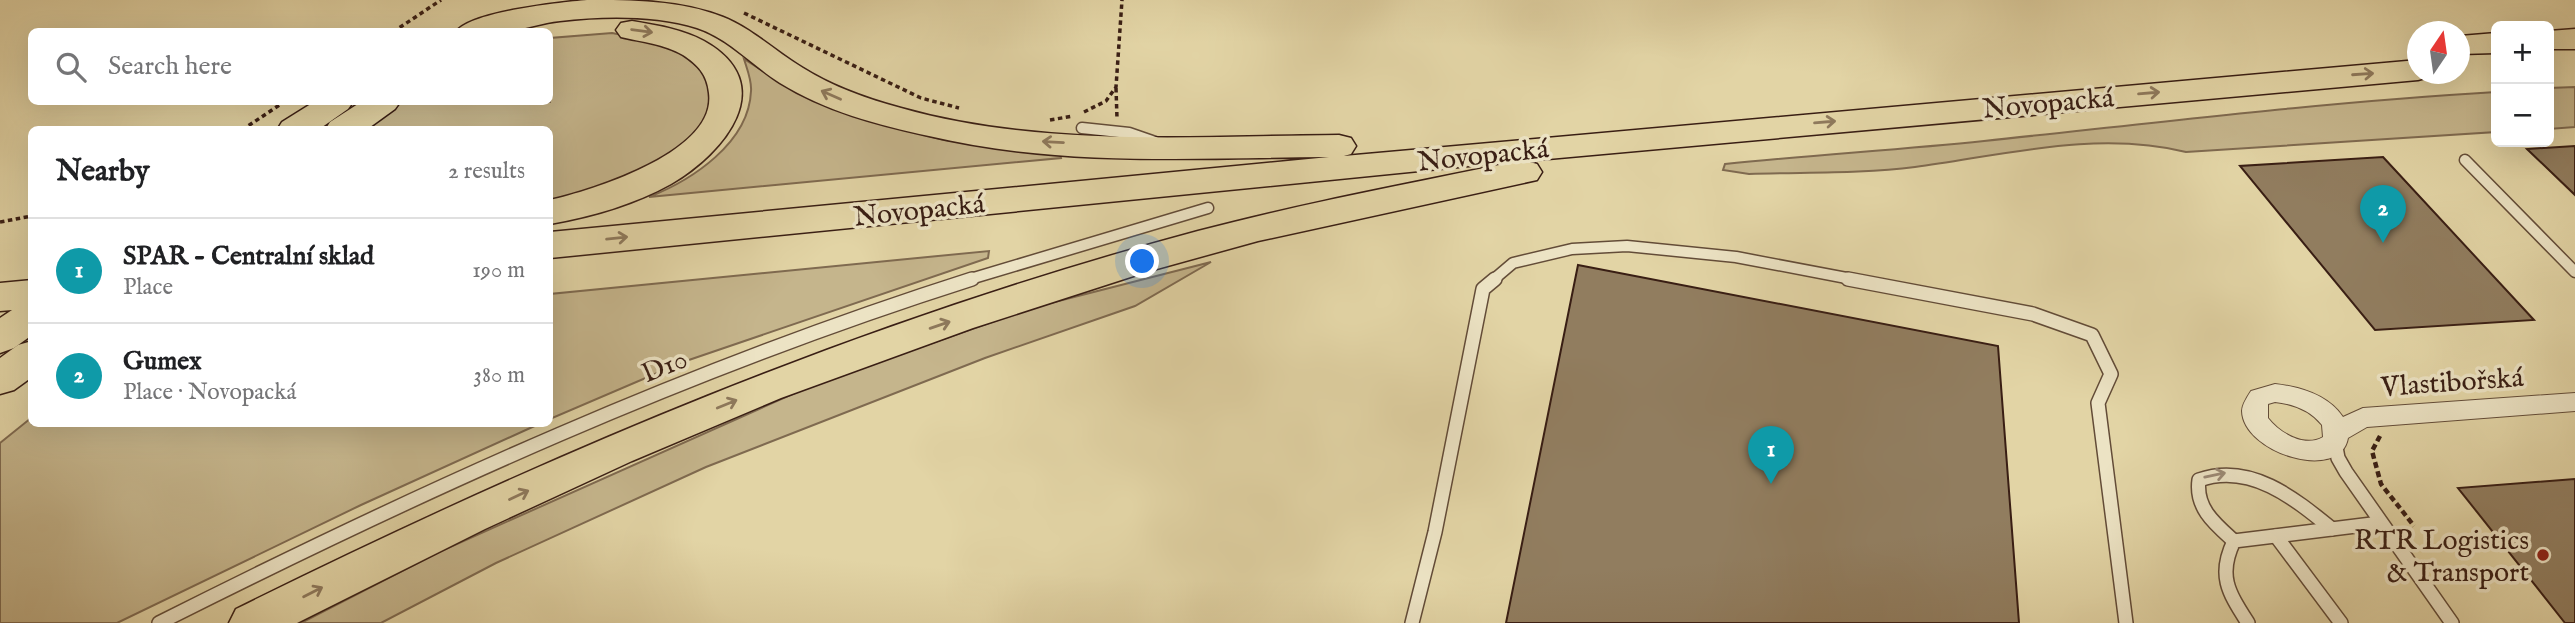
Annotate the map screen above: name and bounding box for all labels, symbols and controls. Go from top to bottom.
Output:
north arrow [2407,21,2470,84]
map controls [2491,21,2554,147]
button: + [2491,21,2554,84]
one-way arrow [630,25,653,38]
search box [28,28,553,105]
icon: search [52,48,90,86]
text: Search here [108,50,232,83]
one-way arrow [2351,67,2374,80]
street label: Novopacká [1981,81,2116,128]
button: − [2491,84,2554,147]
one-way arrow [2137,86,2160,99]
one-way arrow [821,88,842,101]
one-way arrow [1813,115,1836,128]
street label: Novopacká [1416,132,1552,181]
one-way arrow [1041,136,1064,149]
text: Nearby [56,153,149,191]
text: 2 results [448,157,525,186]
pin: 2 [2360,185,2406,243]
street label: Novopacká [852,187,988,236]
one-way arrow [606,232,628,245]
text: SPAR - Centralní sklad [123,240,374,273]
your location [1125,244,1159,278]
text: 1 [75,256,83,285]
text: 190 m [472,256,525,285]
text: Place [123,273,173,302]
one-way arrow [929,318,951,330]
street label: D10 [637,342,693,392]
text: Gumex [123,345,202,378]
text: 2 [74,361,84,390]
text: 380 m [473,361,525,390]
street label: Vlastibořská [2379,361,2526,406]
text: Place · Novopacká [123,378,296,407]
one-way arrow [716,397,738,410]
pin: 1 [1748,426,1794,484]
one-way arrow [2203,468,2226,482]
one-way arrow [508,488,529,501]
place label: RTR Logistics & Transport [2354,524,2529,591]
marker: RTR Logistics & Transport [2535,547,2551,563]
one-way arrow [302,585,323,599]

